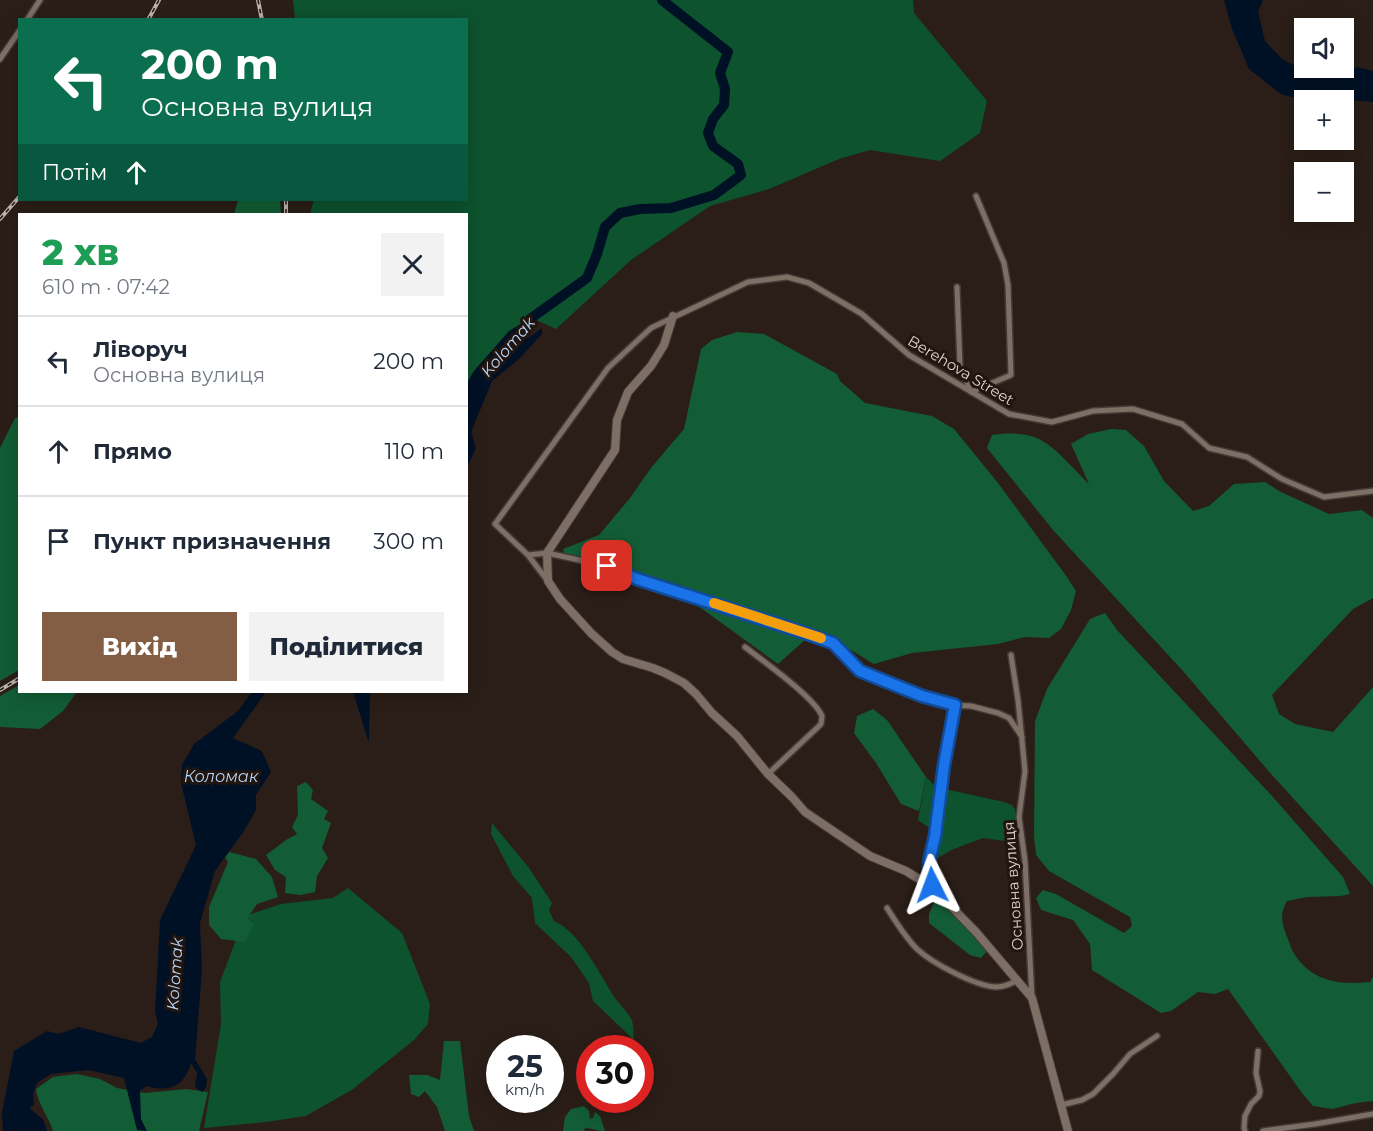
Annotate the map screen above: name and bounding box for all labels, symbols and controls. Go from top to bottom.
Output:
map controls [1294,18,1354,222]
button: sound [1294,18,1354,78]
text: 200 m [141,38,279,90]
icon: left [42,42,120,120]
text: Основна вулиця [141,90,373,123]
button: + [1294,90,1354,150]
icon: ahead [120,156,153,189]
text: Потім [42,159,108,186]
button: − [1294,162,1354,222]
text: 2 хв [42,230,119,274]
button: close [381,233,444,296]
text: 610 m · 07:42 [42,275,170,299]
water label: Kolomak [477,312,540,381]
street label: Berehova Street [904,331,1018,409]
text: Ліворуч [93,336,188,363]
icon: left [42,345,75,378]
text: 200 m [373,348,444,375]
text: Основна вулиця [93,363,265,387]
icon: ahead [42,435,75,468]
text: Прямо [93,438,172,465]
text: 110 m [384,438,444,465]
icon: arrive [42,525,75,558]
text: Пункт призначення [93,528,331,555]
text: 300 m [373,528,444,555]
pin [581,540,632,591]
icon: arrive [590,549,623,582]
button: Вихід [42,612,237,681]
button: Поділитися [249,612,444,681]
water label: Коломак [184,767,259,786]
street label: Основна вулиця [999,821,1027,951]
position arrow [900,853,964,917]
water label: Kolomak [163,936,187,1011]
speed limit sign: 30 [576,1035,654,1113]
text: 25 [507,1048,543,1085]
text: km/h [505,1080,545,1099]

